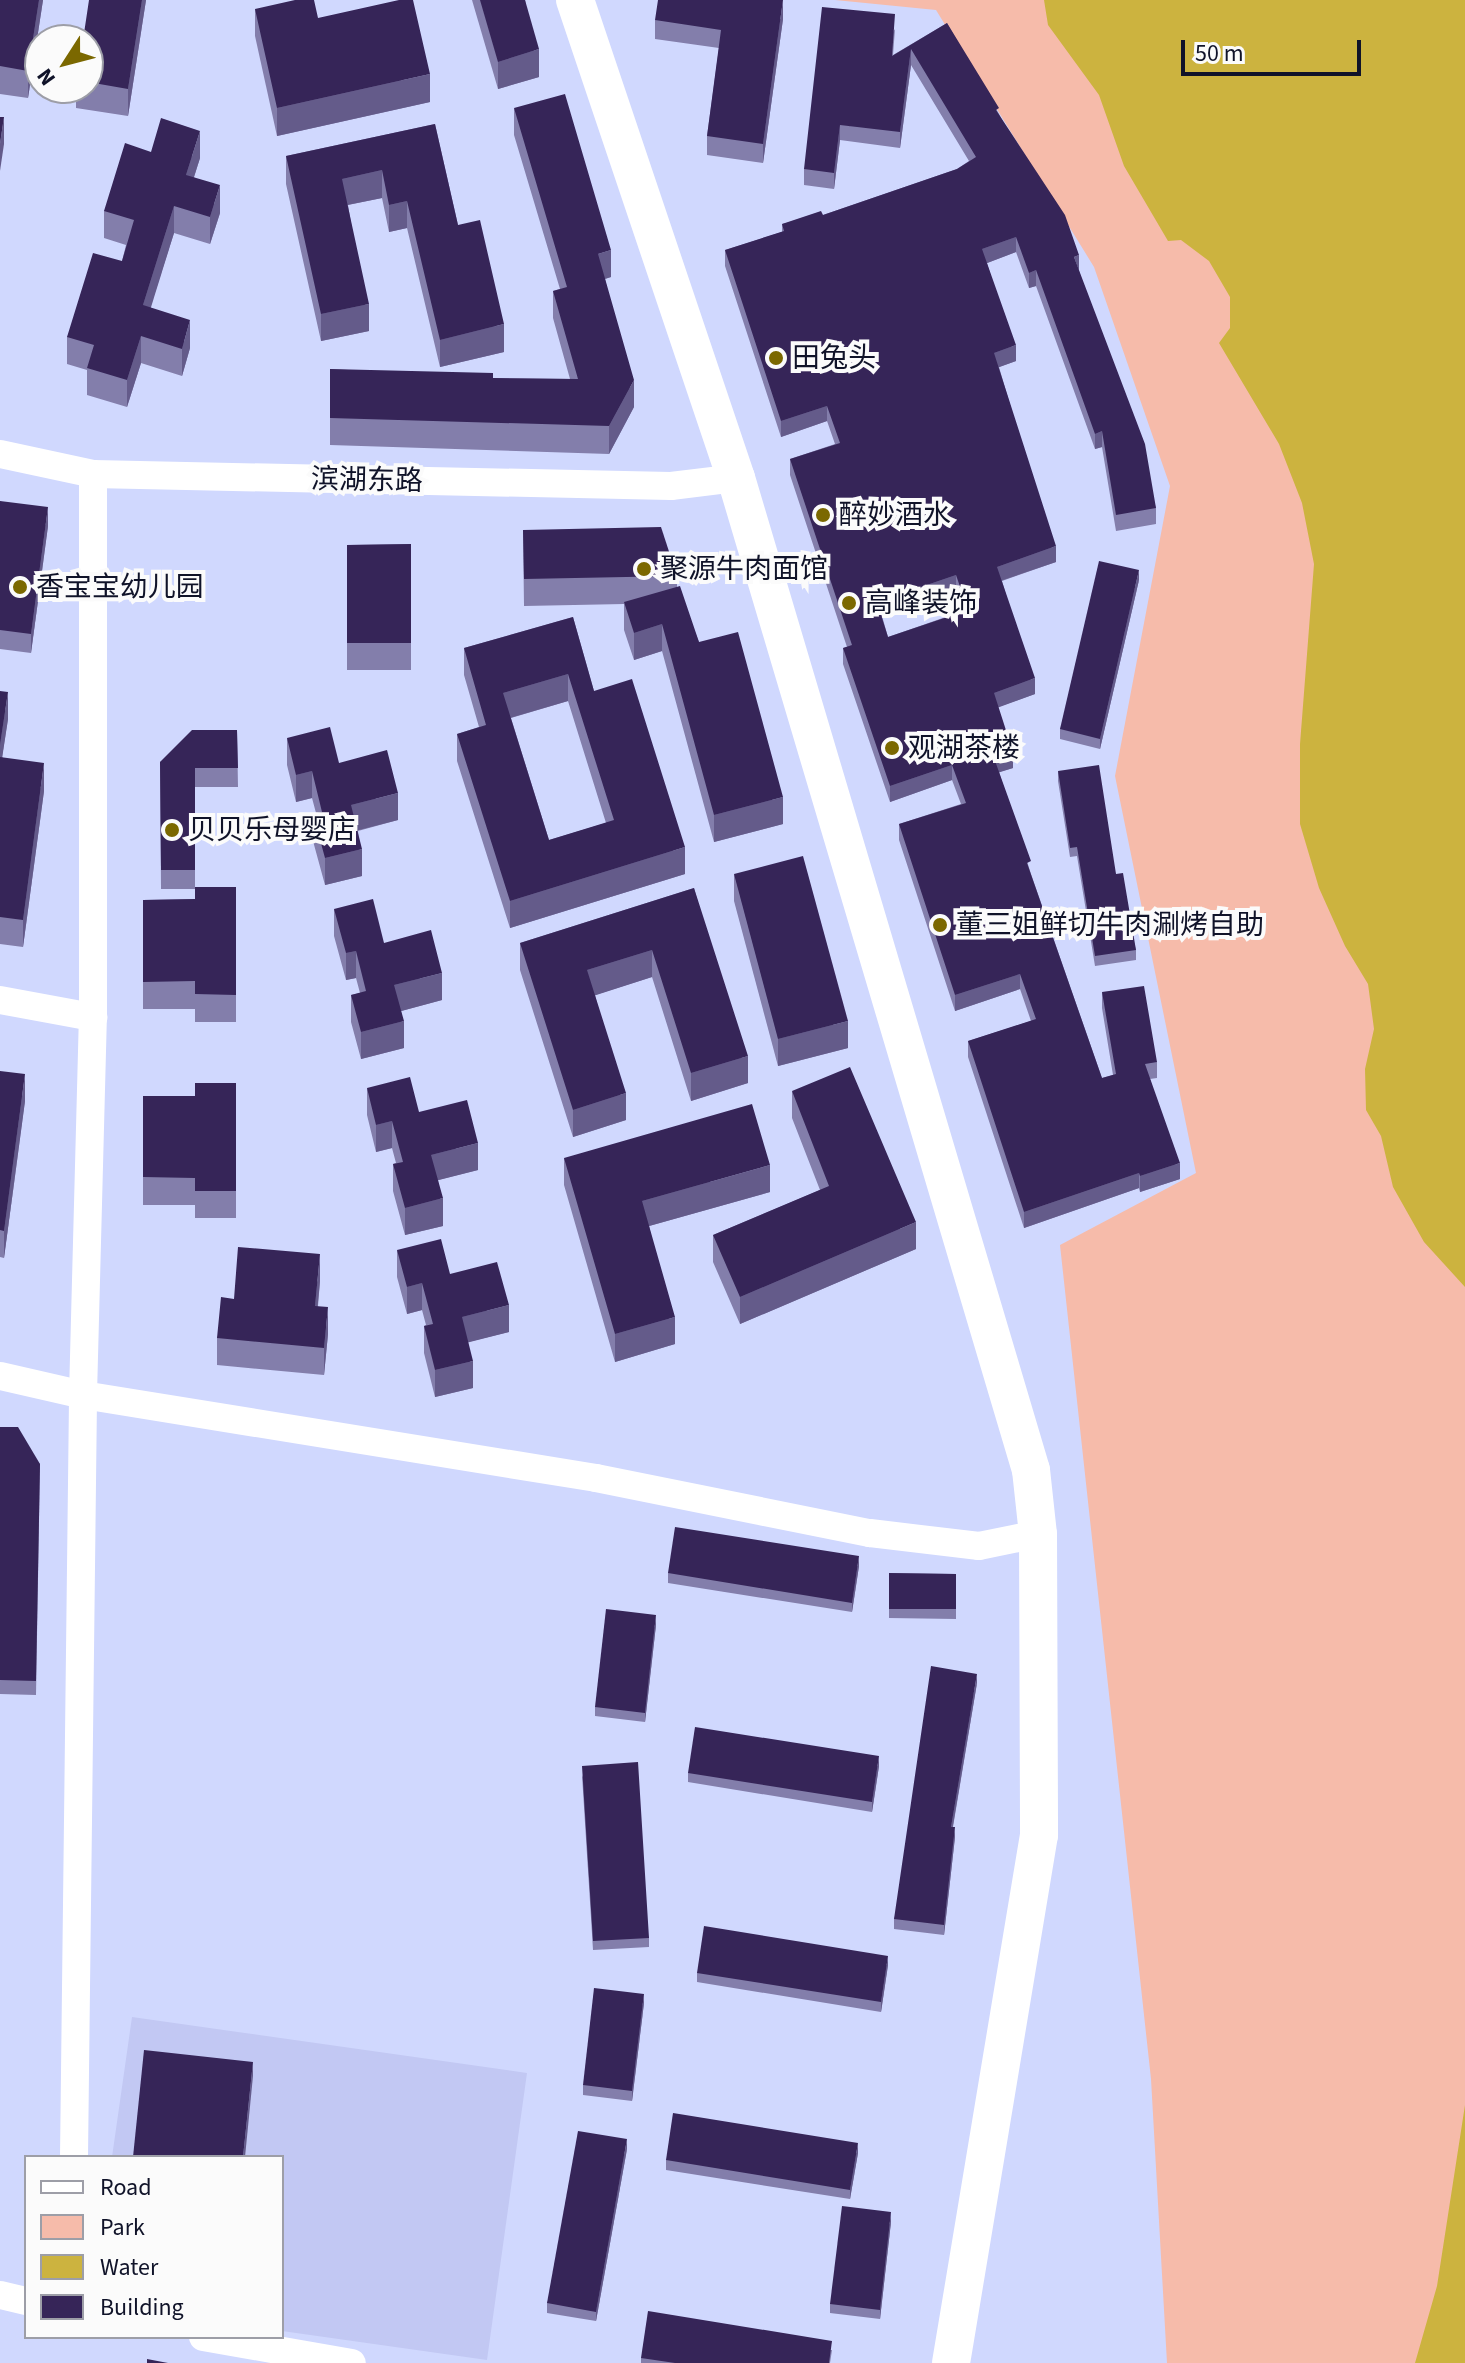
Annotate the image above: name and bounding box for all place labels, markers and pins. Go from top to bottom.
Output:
place label: 田兔头 [792,341,876,375]
marker: 田兔头 [767,349,785,367]
place label: 醉妙酒水 [839,498,951,532]
marker: 醉妙酒水 [814,506,832,524]
place label: 聚源牛肉面馆 [660,552,828,586]
marker: 聚源牛肉面馆 [635,560,653,578]
place label: 香宝宝幼儿园 [36,570,204,604]
marker: 香宝宝幼儿园 [11,578,29,596]
place label: 高峰装饰 [865,586,977,620]
marker: 高峰装饰 [840,594,858,612]
place label: 观湖茶楼 [908,731,1020,765]
marker: 观湖茶楼 [883,739,901,757]
place label: 贝贝乐母婴店 [188,813,356,847]
marker: 贝贝乐母婴店 [163,821,181,839]
place label: 董三姐鲜切牛肉涮烤自助 [956,908,1264,942]
marker: 董三姐鲜切牛肉涮烤自助 [931,916,949,934]

